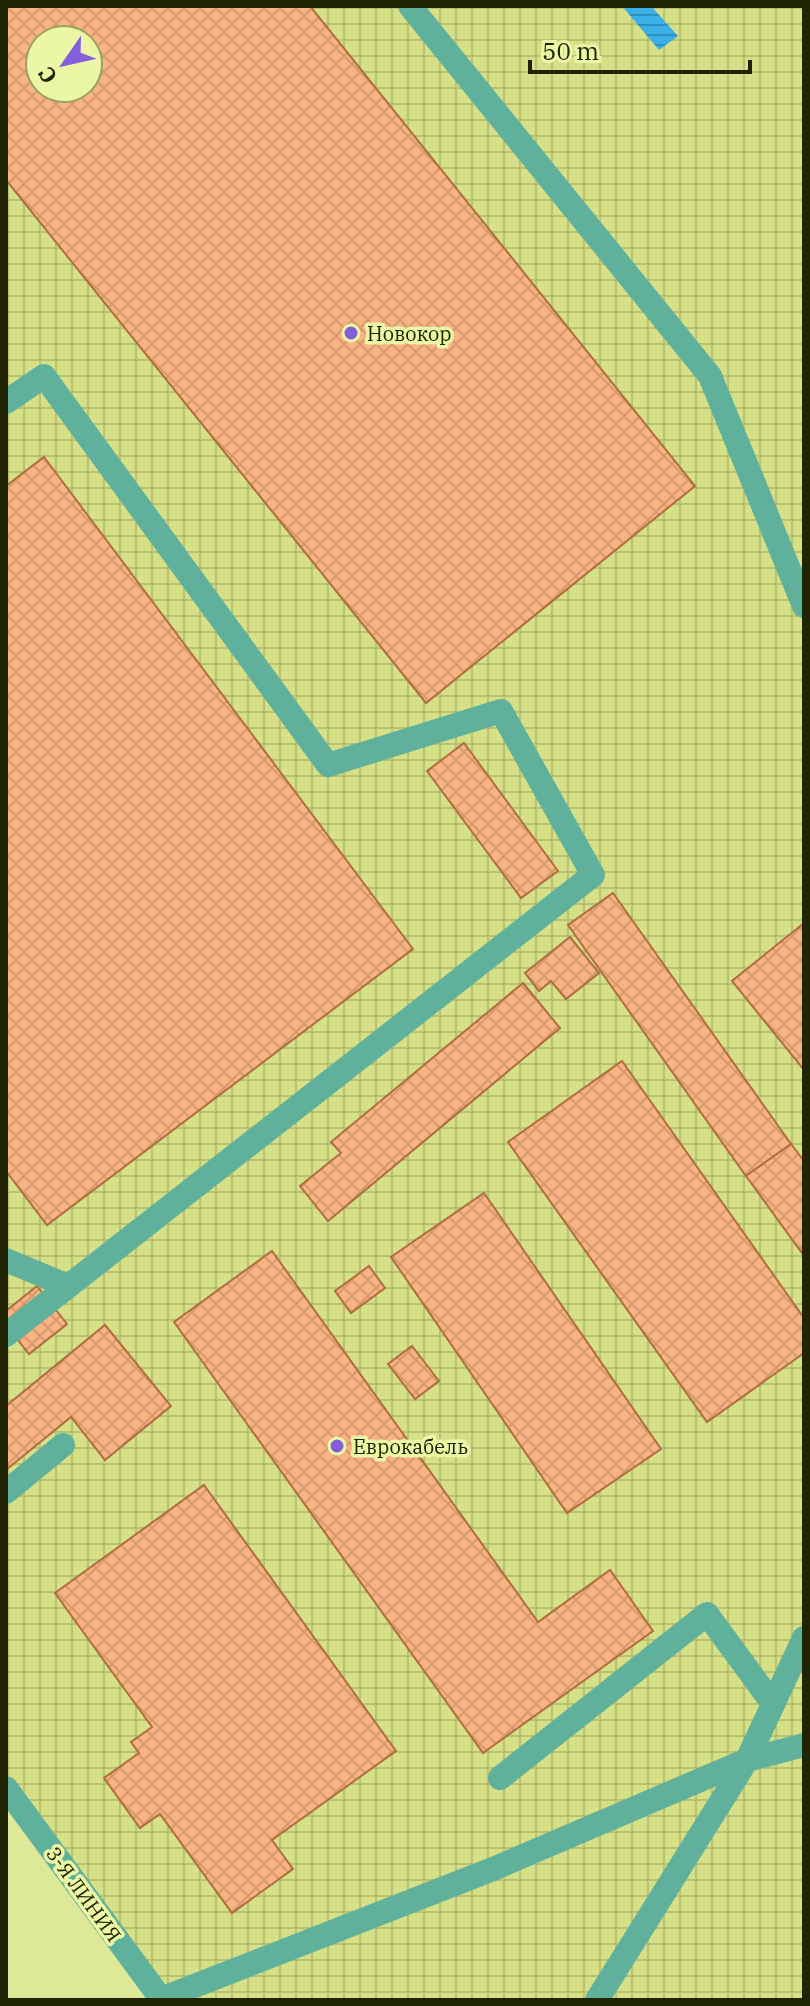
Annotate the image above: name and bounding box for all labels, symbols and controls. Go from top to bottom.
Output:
north arrow [24,24,104,104]
scale bar [530,24,750,74]
text: 50 m [542,35,599,67]
text: С [31,61,63,90]
place label: Новокор [367,320,452,347]
marker: Новокор [342,324,360,342]
place label: Еврокабель [353,1433,468,1460]
marker: Еврокабель [328,1437,346,1455]
street label: 3-Я ЛИНИЯ [40,1841,128,1947]

